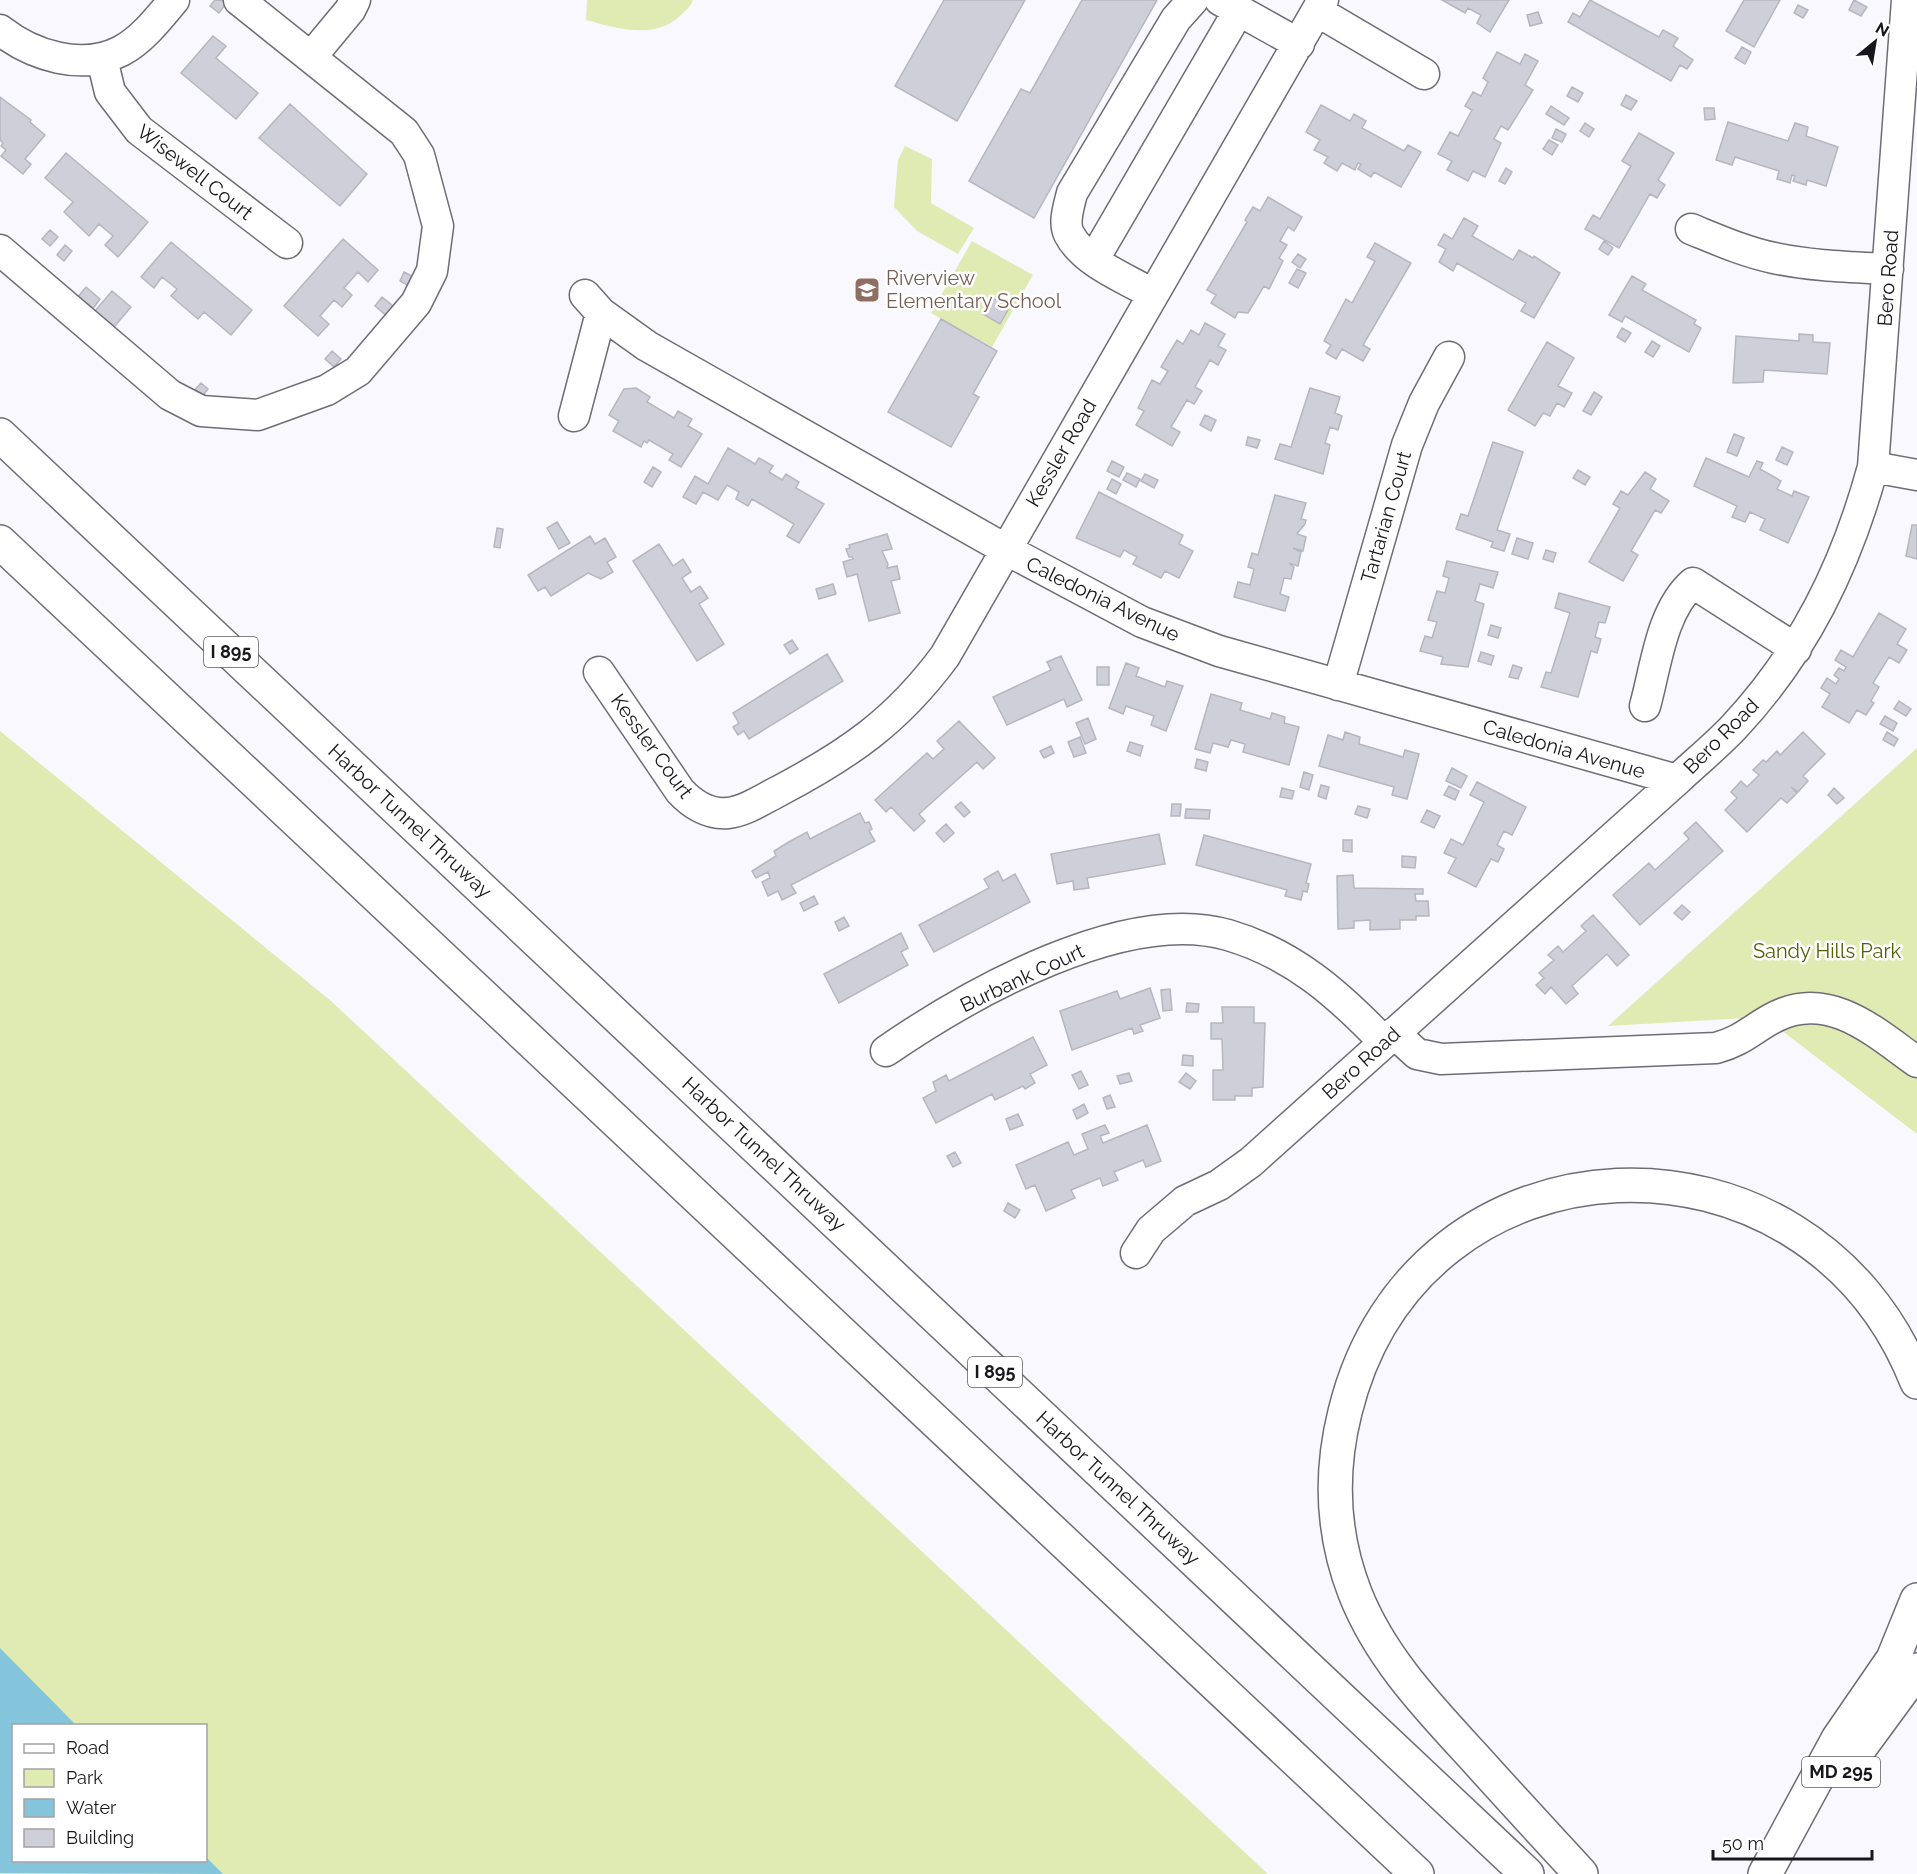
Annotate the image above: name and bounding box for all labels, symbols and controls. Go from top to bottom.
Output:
north arrow [1845,12,1905,72]
text: N [1872,18,1892,41]
street label: Wisewell Court [132,119,258,225]
street label: Bero Road [1873,229,1903,327]
place label: Riverview Elementary School [886,266,1062,313]
school or university icon: Riverview Elementary School [852,275,882,305]
street label: Kessler Road [1021,395,1101,511]
street label: Tartarian Court [1356,448,1416,586]
street label: Caledonia Avenue [1022,551,1184,647]
road number: I 895 [204,637,258,667]
street label: Kessler Court [606,689,698,803]
street label: Bero Road [1678,693,1764,779]
street label: Caledonia Avenue [1480,714,1648,784]
street label: Harbor Tunnel Thruway [323,739,497,903]
street label: Burbank Court [956,939,1088,1017]
park label: Sandy Hills Park [1753,939,1901,963]
street label: Bero Road [1317,1022,1405,1104]
street label: Harbor Tunnel Thruway [677,1072,851,1236]
road number: I 895 [968,1357,1022,1387]
street label: Harbor Tunnel Thruway [1031,1406,1205,1570]
legend [12,1724,207,1862]
text: Road [66,1737,109,1758]
road number: MD 295 [1802,1757,1880,1787]
text: Park [66,1767,103,1788]
text: Water [66,1797,117,1818]
scale bar [1713,1823,1872,1861]
text: Building [66,1827,134,1848]
text: 50 m [1722,1833,1764,1854]

